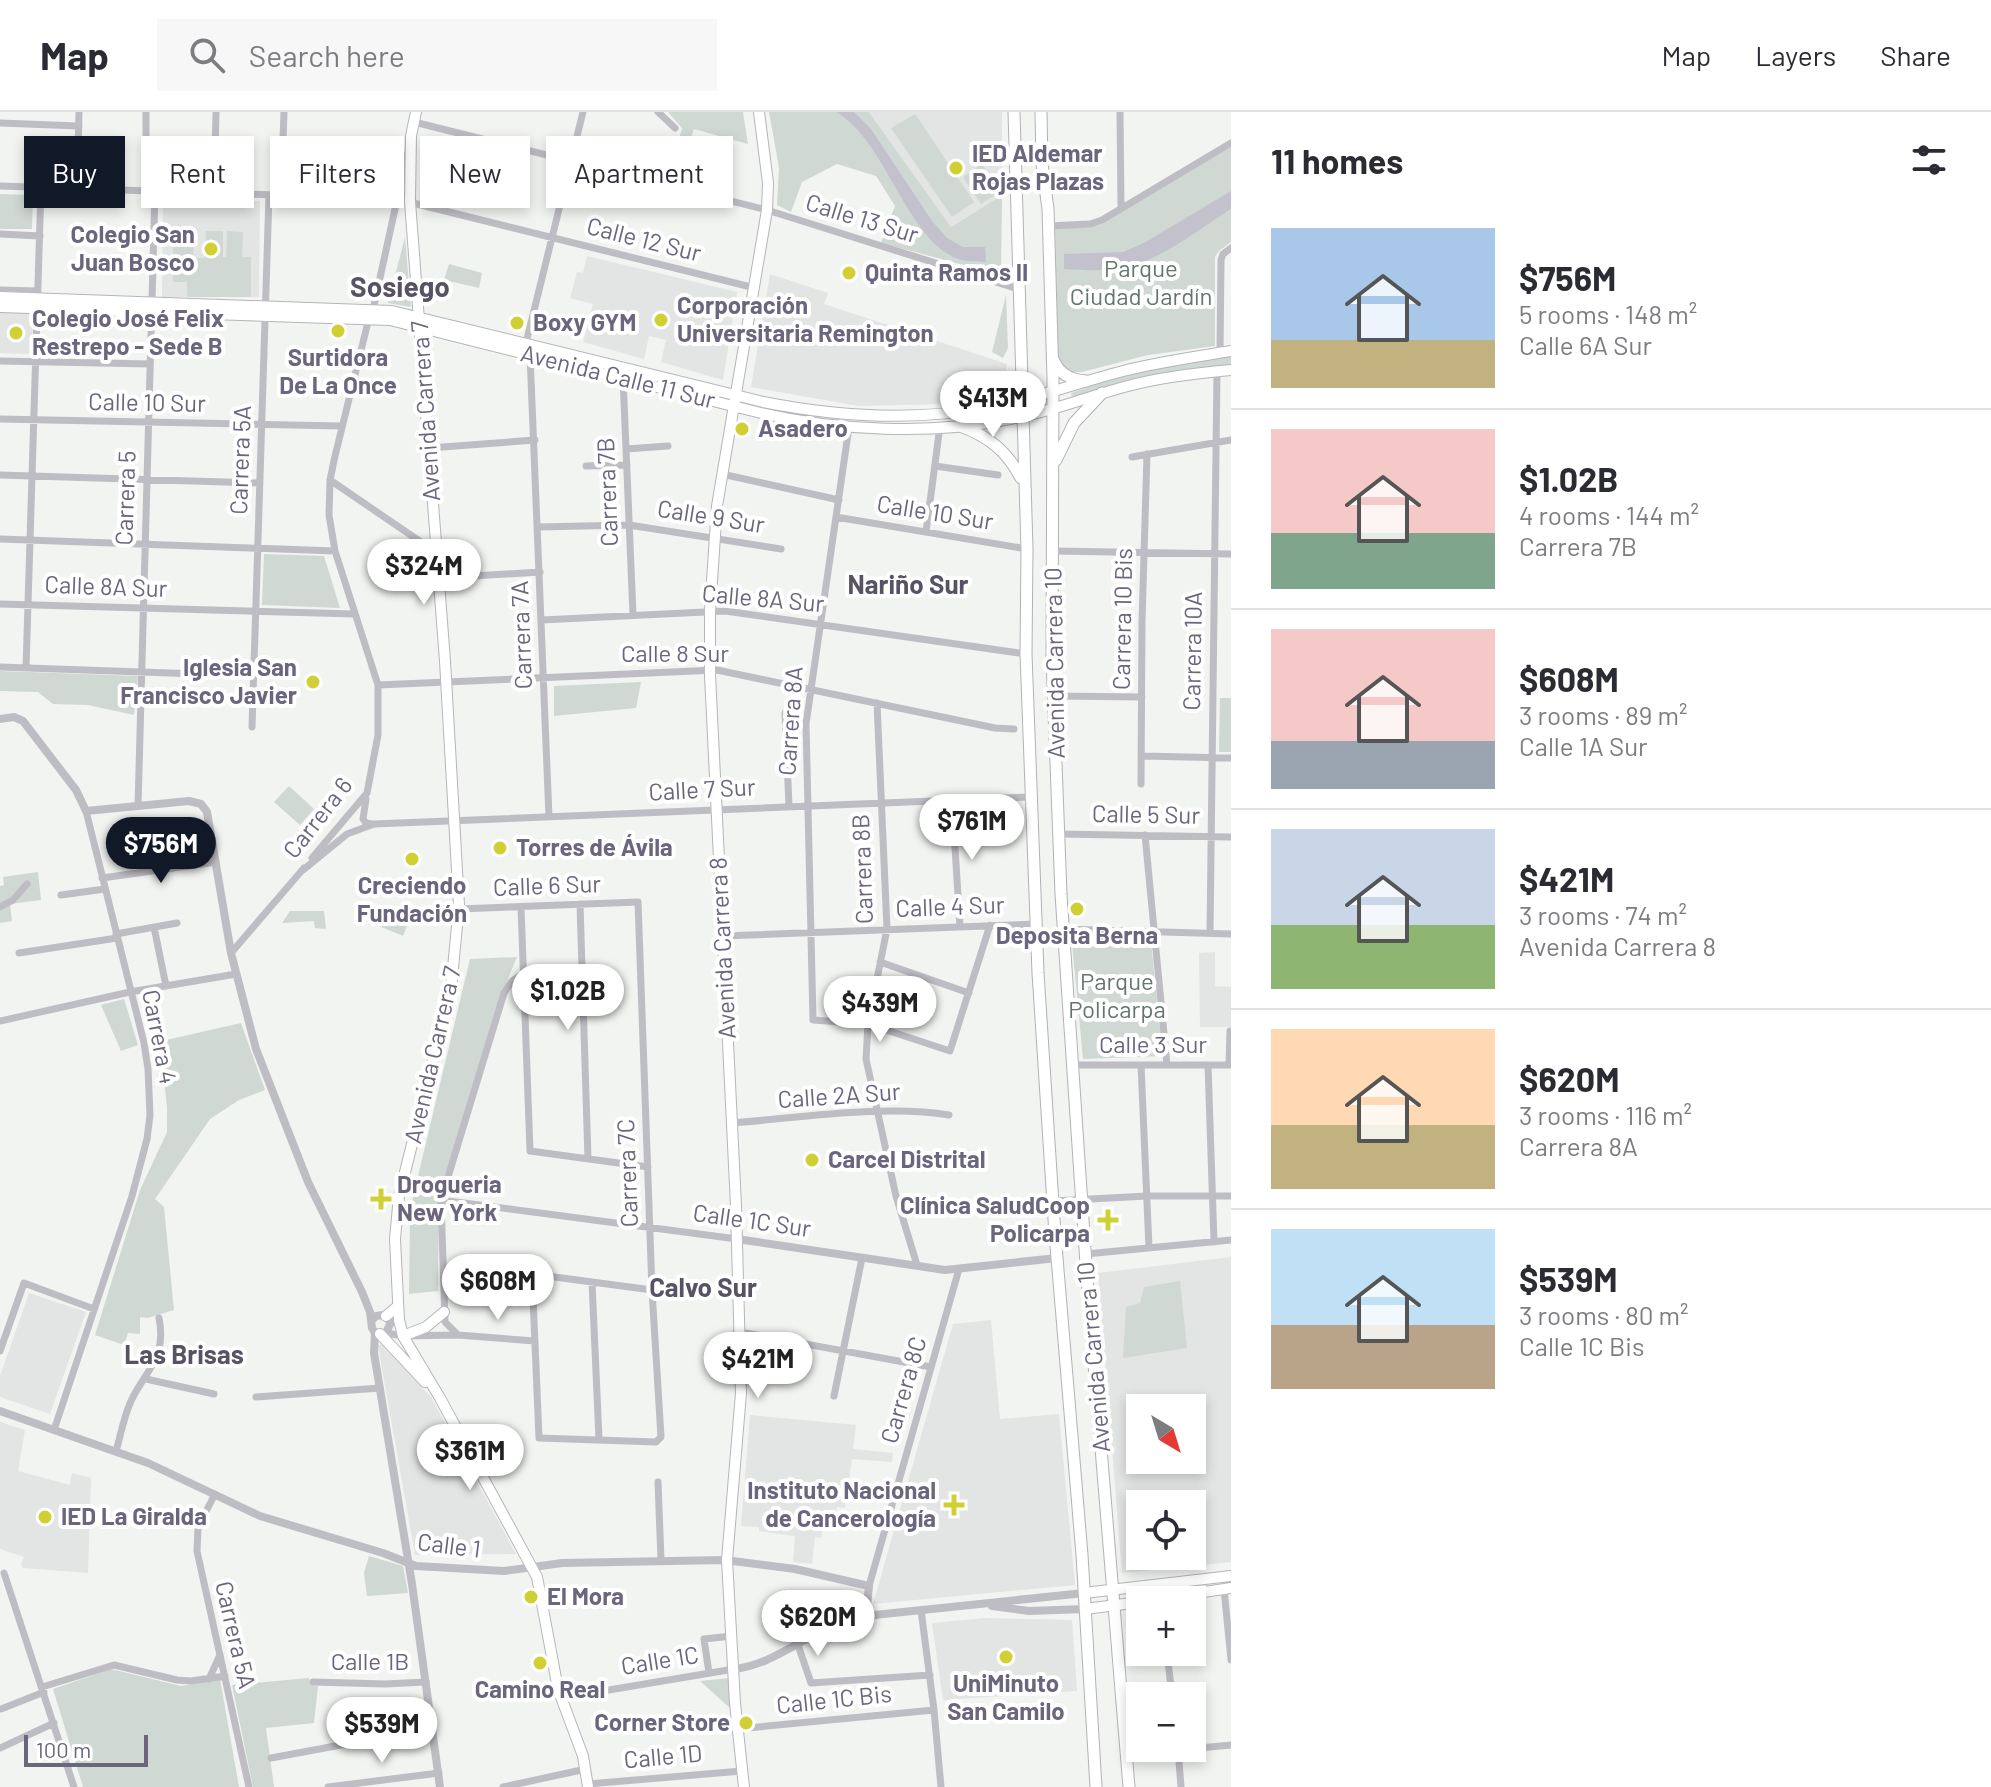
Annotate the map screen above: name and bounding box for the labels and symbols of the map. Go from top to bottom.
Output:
place label: IED Aldemar Rojas Plazas [972,138,1104,195]
marker: IED Aldemar Rojas Plazas [947,159,965,177]
street label: Calle 13 Sur [803,187,923,249]
street label: Calle 12 Sur [584,210,705,267]
place label: Colegio San Juan Bosco [71,219,195,276]
marker: Colegio San Juan Bosco [202,240,220,258]
park label: Parque Ciudad Jardín [1070,253,1212,310]
place label: Quinta Ramos II [865,257,1028,286]
marker: Quinta Ramos II [840,264,858,282]
district label: Sosiego [350,269,450,303]
place label: Corporación Universitaria Remington [677,290,934,347]
place label: Colegio José Felix Restrepo - Sede B [32,303,224,360]
place label: Boxy GYM [533,307,636,336]
marker: Corporación Universitaria Remington [652,311,670,329]
marker: Boxy GYM [508,314,526,332]
street label: Avenida Carrera 7 [404,320,445,502]
marker: Surtidora De La Once [329,322,347,340]
marker: Colegio José Felix Restrepo - Sede B [7,324,25,342]
street label: Avenida Calle 11 Sur [518,337,719,414]
place label: Surtidora De La Once [279,342,397,399]
pin: $413M [937,371,1049,439]
street label: Calle 10 Sur [88,386,206,417]
street label: Carrera 5A [223,405,256,515]
place label: Asadero [758,413,848,442]
marker: Asadero [733,420,751,438]
street label: Carrera 7B [590,437,623,547]
street label: Carrera 5 [108,450,141,546]
street label: Calle 10 Sur [875,488,996,535]
street label: Calle 9 Sur [656,493,767,538]
pin: $324M [368,539,480,607]
street label: Carrera 10 Bis [1106,548,1137,690]
street label: Avenida Carrera 10 [1037,567,1070,759]
district label: Nariño Sur [847,568,969,599]
street label: Calle 8A Sur [44,569,168,602]
street label: Calle 8A Sur [701,578,826,617]
street label: Carrera 7A [504,580,537,690]
street label: Carrera 10A [1176,591,1207,711]
street label: Calle 8 Sur [621,638,729,667]
place label: Iglesia San Francisco Javier [120,652,297,709]
street label: Carrera 8A [771,665,808,777]
marker: Iglesia San Francisco Javier [304,673,322,691]
street label: Carrera 6 [276,771,357,863]
street label: Calle 7 Sur [648,771,756,806]
pin: $761M [916,794,1028,862]
street label: Calle 5 Sur [1092,798,1201,829]
street label: Carrera 8B [845,814,878,925]
pin: $756M [105,817,217,885]
place label: Torres de Ávila [516,832,673,861]
marker: Torres de Ávila [491,839,509,857]
marker: Creciendo Fundación [403,850,421,868]
street label: Avenida Carrera 8 [702,856,741,1040]
street label: Calle 6 Sur [492,868,602,901]
place label: Creciendo Fundación [357,870,467,927]
street label: Calle 4 Sur [895,889,1005,922]
marker: Deposita Berna [1068,900,1086,918]
place label: Deposita Berna [996,920,1158,949]
street label: Avenida Carrera 7 [397,963,466,1146]
pin: $1.02B [503,964,633,1032]
park label: Parque Policarpa [1068,966,1166,1023]
pin: $439M [824,976,936,1044]
street label: Carrera 4 [137,987,184,1086]
street label: Calle 3 Sur [1099,1029,1207,1058]
street label: Calle 2A Sur [776,1076,902,1113]
street label: Carrera 7C [610,1118,643,1228]
place label: Carcel Distrital [828,1144,986,1173]
marker: Carcel Distrital [803,1151,821,1169]
place label: Drogueria New York [397,1169,502,1226]
marker: Drogueria New York [372,1190,390,1208]
place label: Clínica SaludCoop Policarpa [900,1190,1090,1247]
street label: Calle 1C Sur [691,1197,813,1242]
marker: Clínica SaludCoop Policarpa [1097,1209,1119,1231]
pin: $608M [442,1254,554,1322]
street label: Avenida Carrera 10 [1070,1261,1115,1454]
district label: Calvo Sur [649,1271,757,1302]
pin: $421M [702,1332,814,1400]
street label: Carrera 8C [874,1333,932,1446]
district label: Las Brisas [124,1338,244,1369]
north arrow [1126,1394,1206,1474]
pin: $361M [414,1424,526,1492]
place label: Instituto Nacional de Cancerología [747,1475,936,1532]
marker: Instituto Nacional de Cancerología [943,1494,965,1516]
place label: IED La Giralda [61,1501,207,1530]
marker: IED La Giralda [36,1508,54,1526]
street label: Calle 1 [416,1526,483,1563]
street label: Carrera 5A [210,1578,263,1691]
place label: El Mora [547,1581,624,1610]
marker: El Mora [522,1588,540,1606]
pin: $620M [762,1590,874,1658]
street label: Calle 1C [619,1639,701,1680]
street label: Calle 1B [331,1646,409,1675]
marker: UniMinuto San Camilo [997,1648,1015,1666]
marker: Camino Real [531,1654,549,1672]
place label: UniMinuto San Camilo [947,1668,1065,1725]
place label: Camino Real [475,1674,605,1703]
street label: Calle 1C Bis [775,1678,893,1719]
pin: $539M [326,1697,438,1765]
place label: Corner Store [594,1707,730,1736]
marker: Corner Store [737,1714,755,1732]
scale bar [24,1731,148,1767]
street label: Calle 1D [622,1738,703,1773]

